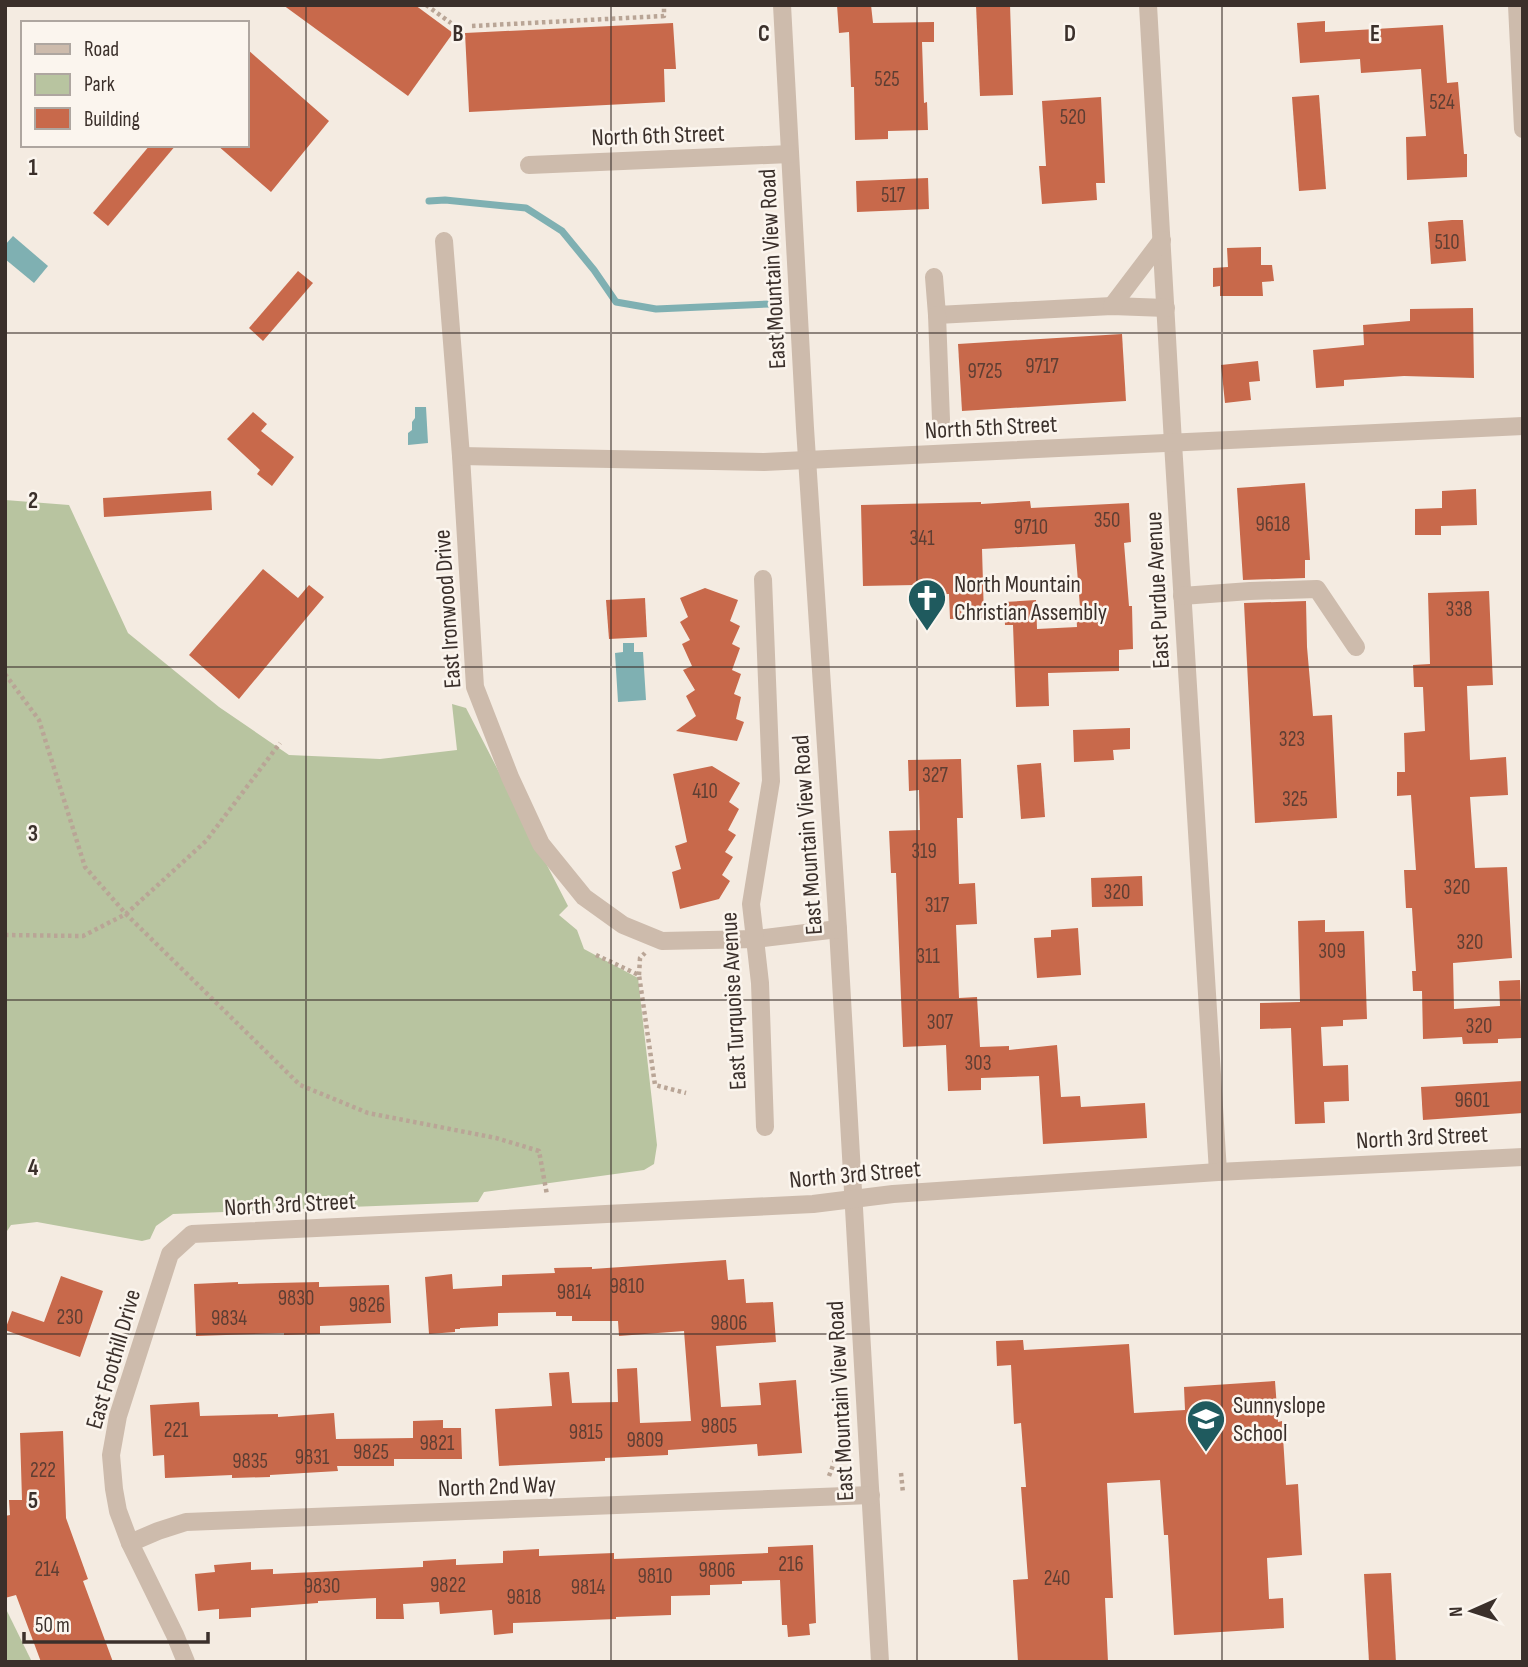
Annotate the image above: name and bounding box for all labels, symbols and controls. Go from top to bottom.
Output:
text: B [453,20,464,48]
text: C [758,20,770,48]
text: D [1064,20,1076,48]
text: E [1370,20,1380,48]
legend [21,21,248,147]
text: Road [84,37,119,62]
house number: 525 [874,67,900,92]
text: Park [84,72,115,97]
house number: 524 [1429,90,1455,115]
house number: 520 [1060,105,1086,130]
text: Building [84,107,140,132]
street label: North 6th Street [591,119,725,152]
text: 1 [28,154,38,182]
street label: East Mountain View Road [753,168,792,370]
house number: 517 [881,183,906,208]
house number: 510 [1434,230,1460,255]
house number: 9717 [1025,354,1059,379]
house number: 9725 [968,359,1002,384]
street label: North 5th Street [924,410,1058,445]
text: 2 [28,487,38,515]
house number: 350 [1094,508,1120,533]
street label: East Purdue Avenue [1139,511,1176,669]
house number: 9618 [1255,512,1291,537]
house number: 9710 [1014,515,1048,540]
house number: 341 [909,526,935,551]
street label: East Ironwood Drive [427,529,468,689]
place label: North Mountain Christian Assembly [954,570,1107,627]
church icon: North Mountain Christian Assembly [906,577,948,632]
house number: 338 [1446,597,1472,622]
house number: 323 [1279,727,1305,752]
street label: East Mountain View Road [786,734,829,936]
house number: 327 [922,763,949,788]
house number: 410 [692,779,718,804]
house number: 325 [1282,787,1308,812]
text: 3 [28,820,38,848]
house number: 319 [911,839,937,864]
house number: 320 [1444,875,1470,900]
house number: 320 [1104,880,1130,905]
house number: 317 [925,893,950,918]
street label: East Turquoise Avenue [714,911,753,1091]
house number: 320 [1457,930,1483,955]
house number: 309 [1318,939,1346,964]
house number: 311 [916,944,940,969]
house number: 307 [927,1010,954,1035]
house number: 320 [1466,1014,1492,1039]
house number: 303 [965,1051,991,1076]
house number: 9601 [1454,1088,1490,1113]
street label: North 3rd Street [1355,1120,1489,1155]
text: 4 [28,1154,39,1182]
street label: North 3rd Street [788,1154,922,1195]
street label: North 3rd Street [223,1187,357,1222]
house number: 9810 [609,1274,645,1299]
house number: 9814 [557,1280,592,1305]
street label: East Foothill Drive [80,1286,147,1432]
house number: 9830 [278,1286,314,1311]
house number: 9826 [349,1293,385,1318]
street label: East Mountain View Road [821,1300,860,1502]
house number: 230 [57,1305,83,1330]
house number: 9834 [211,1306,247,1331]
house number: 9806 [710,1311,748,1336]
place label: Sunnyslope School [1233,1391,1326,1448]
school or university icon: Sunnyslope School [1185,1398,1227,1453]
house number: 9805 [701,1414,737,1439]
house number: 221 [164,1418,189,1443]
house number: 9815 [569,1420,603,1445]
house number: 9809 [626,1428,664,1453]
house number: 9821 [420,1431,455,1456]
house number: 9825 [353,1440,389,1465]
house number: 9831 [295,1445,330,1470]
house number: 9835 [232,1449,268,1474]
house number: 222 [30,1458,56,1483]
street label: North 2nd Way [438,1470,557,1503]
text: 5 [28,1487,38,1515]
house number: 216 [778,1552,804,1577]
house number: 214 [35,1557,60,1582]
house number: 9806 [698,1558,736,1583]
house number: 9810 [637,1564,673,1589]
house number: 240 [1044,1566,1070,1591]
house number: 9822 [430,1573,466,1598]
house number: 9830 [304,1574,340,1599]
house number: 9814 [571,1575,606,1600]
north arrow [1437,1576,1507,1646]
house number: 9818 [506,1585,542,1610]
scale bar [24,1600,208,1644]
text: N [1445,1606,1468,1617]
text: 50 m [35,1613,70,1638]

